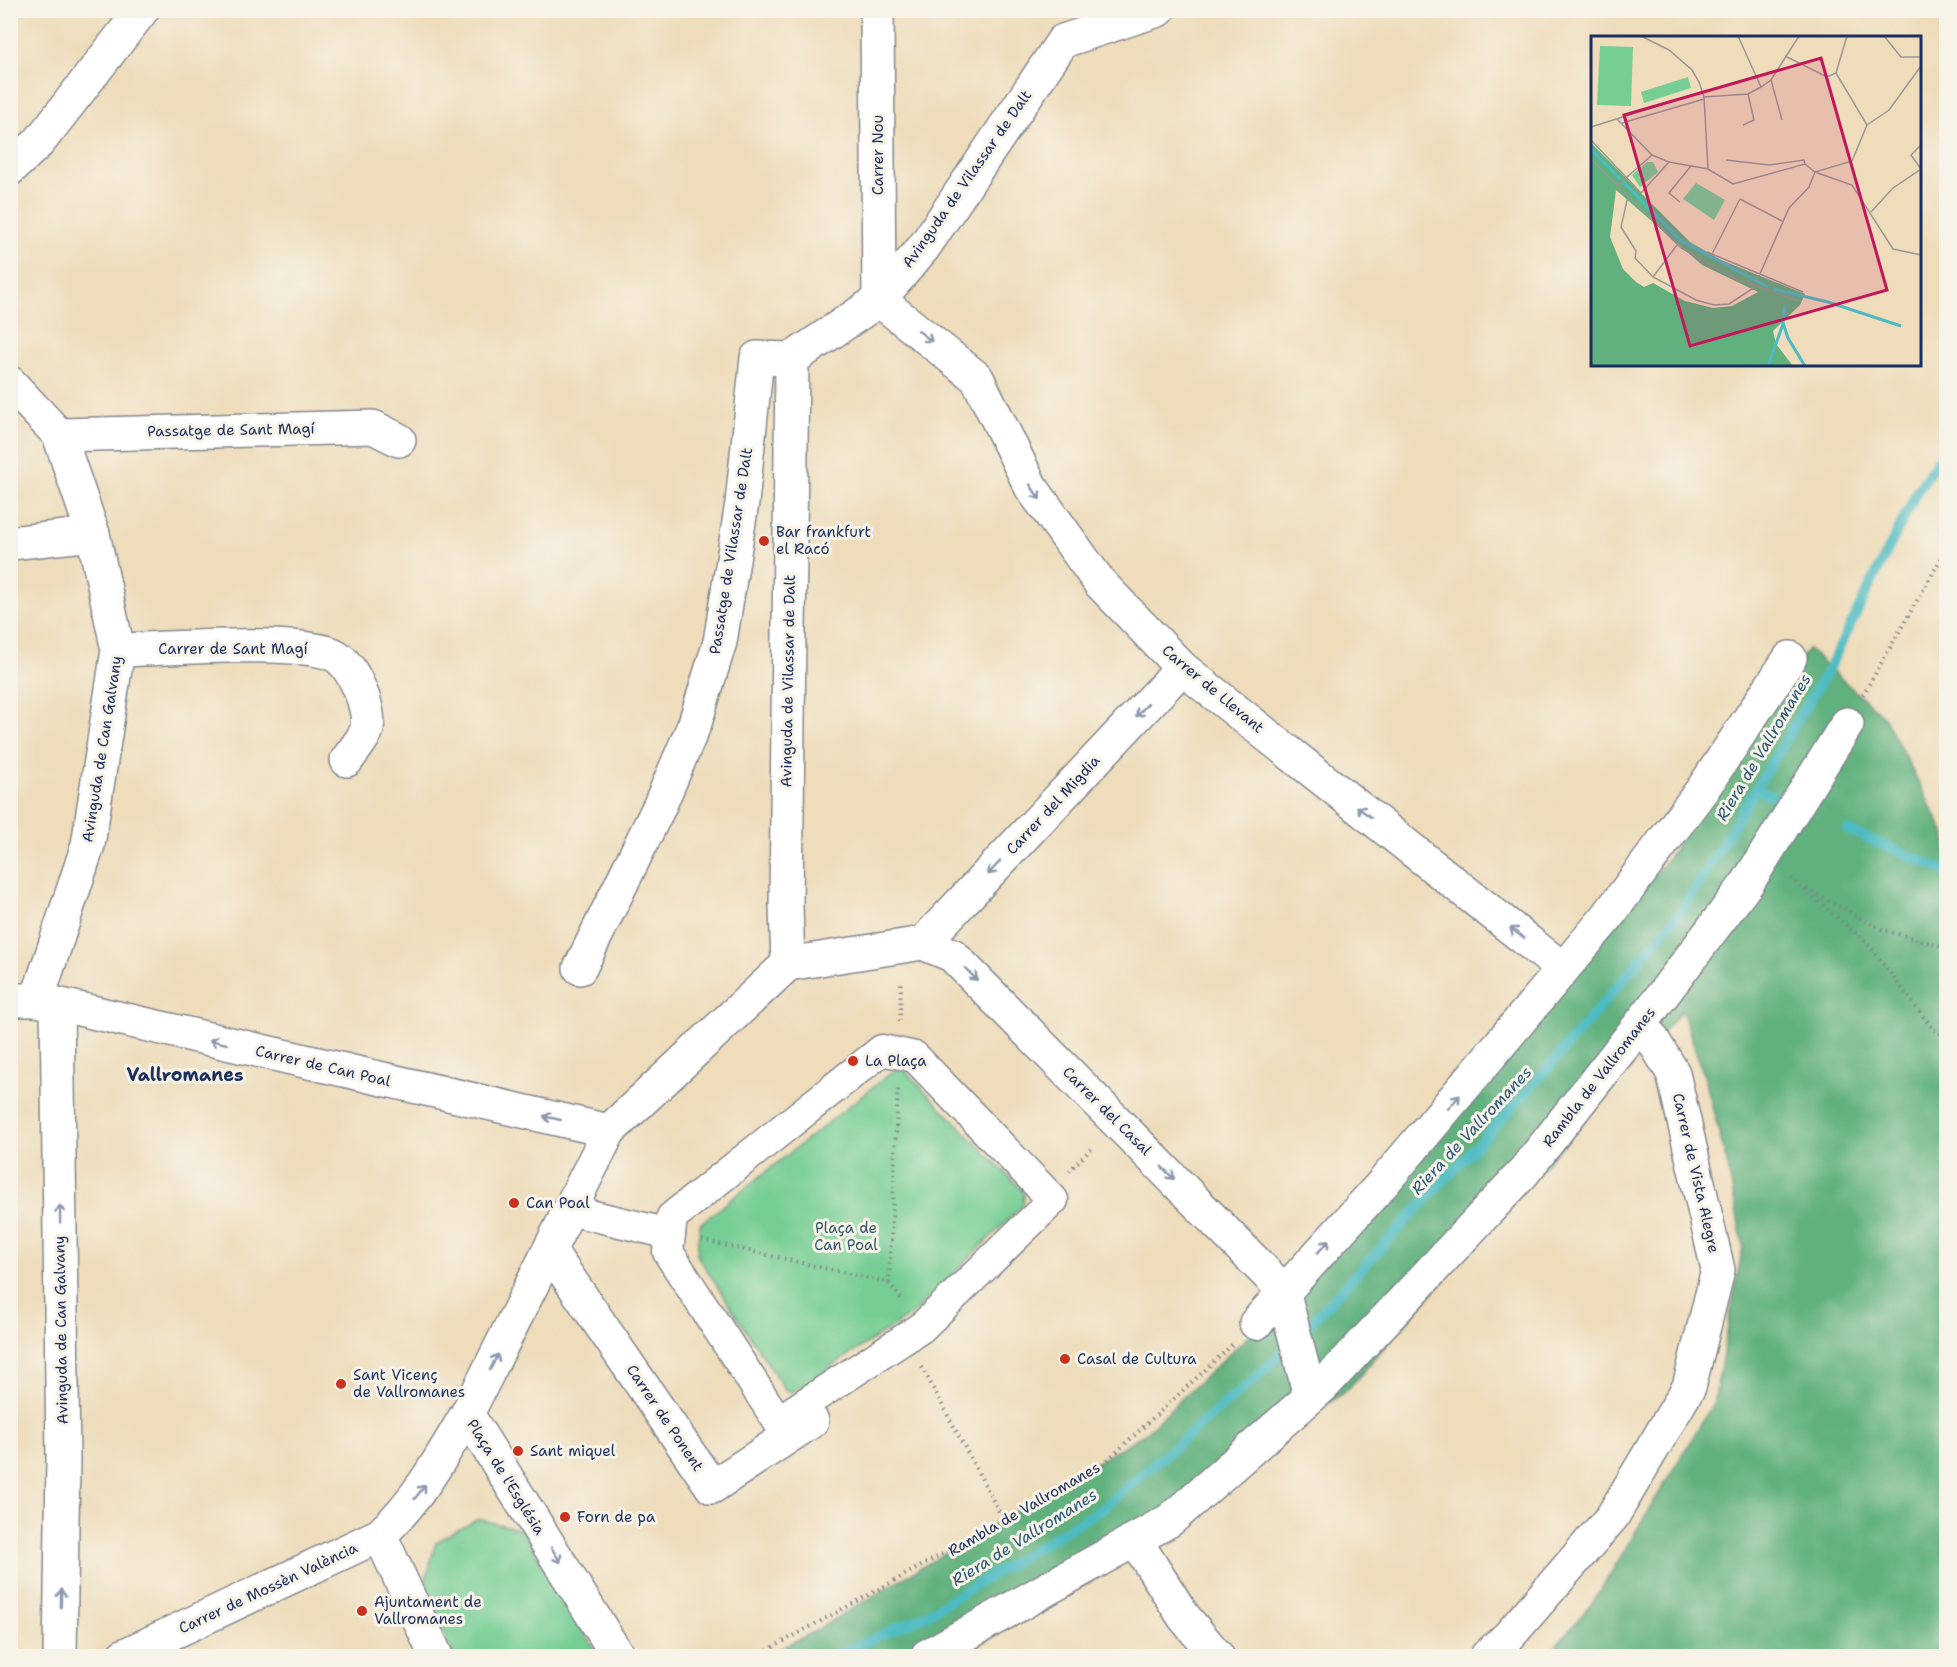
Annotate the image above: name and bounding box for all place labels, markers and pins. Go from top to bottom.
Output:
place label: Bar frankfurt el Racó [776,522,871,559]
marker: Bar frankfurt el Racó [757,534,771,548]
place label: La Plaça [865,1051,927,1071]
marker: La Plaça [846,1054,860,1068]
place label: Can Poal [526,1193,590,1213]
marker: Can Poal [507,1196,521,1210]
place label: Casal de Cultura [1077,1349,1197,1369]
marker: Casal de Cultura [1058,1352,1072,1366]
place label: Sant Vicenç de Vallromanes [353,1365,465,1402]
marker: Sant Vicenç de Vallromanes [334,1377,348,1391]
place label: Sant miquel [530,1441,616,1461]
marker: Sant miquel [511,1444,525,1458]
place label: Forn de pa [577,1507,656,1527]
marker: Forn de pa [558,1510,572,1524]
place label: Ajuntament de Vallromanes [374,1592,482,1629]
marker: Ajuntament de Vallromanes [355,1604,369,1618]

